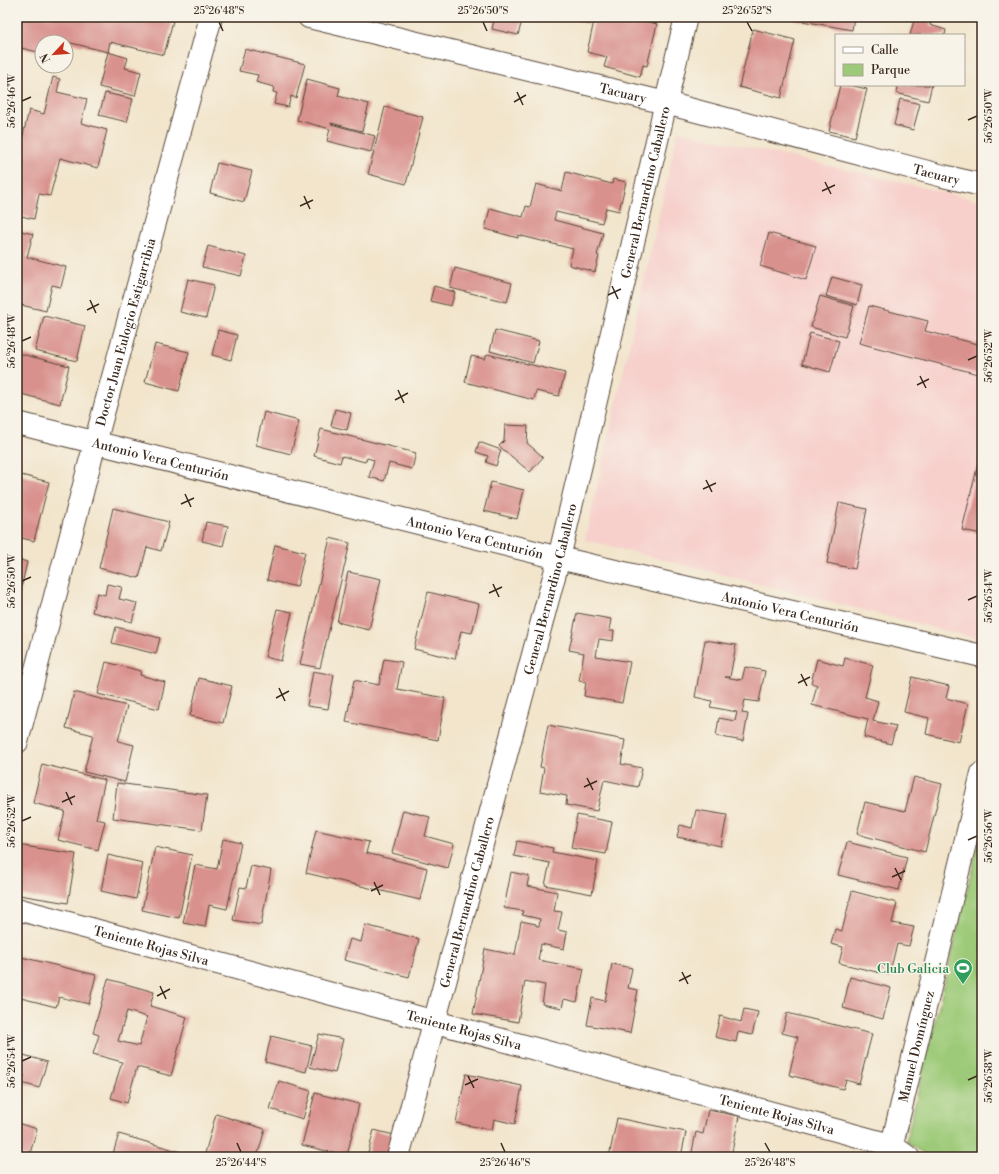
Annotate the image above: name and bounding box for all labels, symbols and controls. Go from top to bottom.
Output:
text: 25°26'48"S [194,5,245,17]
text: 25°26'50"S [458,5,509,17]
text: 25°26'52"S [722,5,772,17]
north arrow [34,34,74,74]
legend [835,34,965,86]
text: Calle [871,43,898,58]
text: N [38,51,54,65]
text: Parque [871,63,910,78]
text: 56°26'46"W [6,73,18,128]
street label: Tacuary [598,80,649,107]
text: 56°26'50"W [983,88,995,143]
street label: General Bernardino Caballero [618,105,674,280]
street label: Tacuary [911,161,962,189]
street label: Doctor Juan Eulogio Estigarribia [93,236,160,428]
text: 56°26'48"W [6,313,18,368]
text: 56°26'52"W [983,328,995,383]
street label: Antonio Vera Centurión [89,435,231,485]
street label: General Bernardino Caballero [521,502,581,677]
street label: Antonio Vera Centurión [404,513,545,563]
text: 56°26'50"W [6,553,18,608]
text: 56°26'54"W [983,568,995,623]
street label: Antonio Vera Centurión [719,589,861,636]
text: 56°26'52"W [6,793,18,848]
text: 56°26'56"W [983,808,995,863]
street label: General Bernardino Caballero [437,815,498,990]
street label: Teniente Rojas Silva [91,923,211,970]
sports icon: Club Galicia [952,957,974,985]
place label: Club Galicia [877,961,949,977]
street label: Manuel Domínguez [896,989,938,1104]
street label: Teniente Rojas Silva [404,1007,524,1054]
text: 56°26'54"W [6,1033,18,1088]
text: 56°26'58"W [983,1048,995,1103]
street label: Teniente Rojas Silva [717,1092,836,1138]
text: 25°26'44"S [216,1157,267,1169]
text: 25°26'46"S [480,1157,531,1169]
text: 25°26'48"S [745,1157,796,1169]

